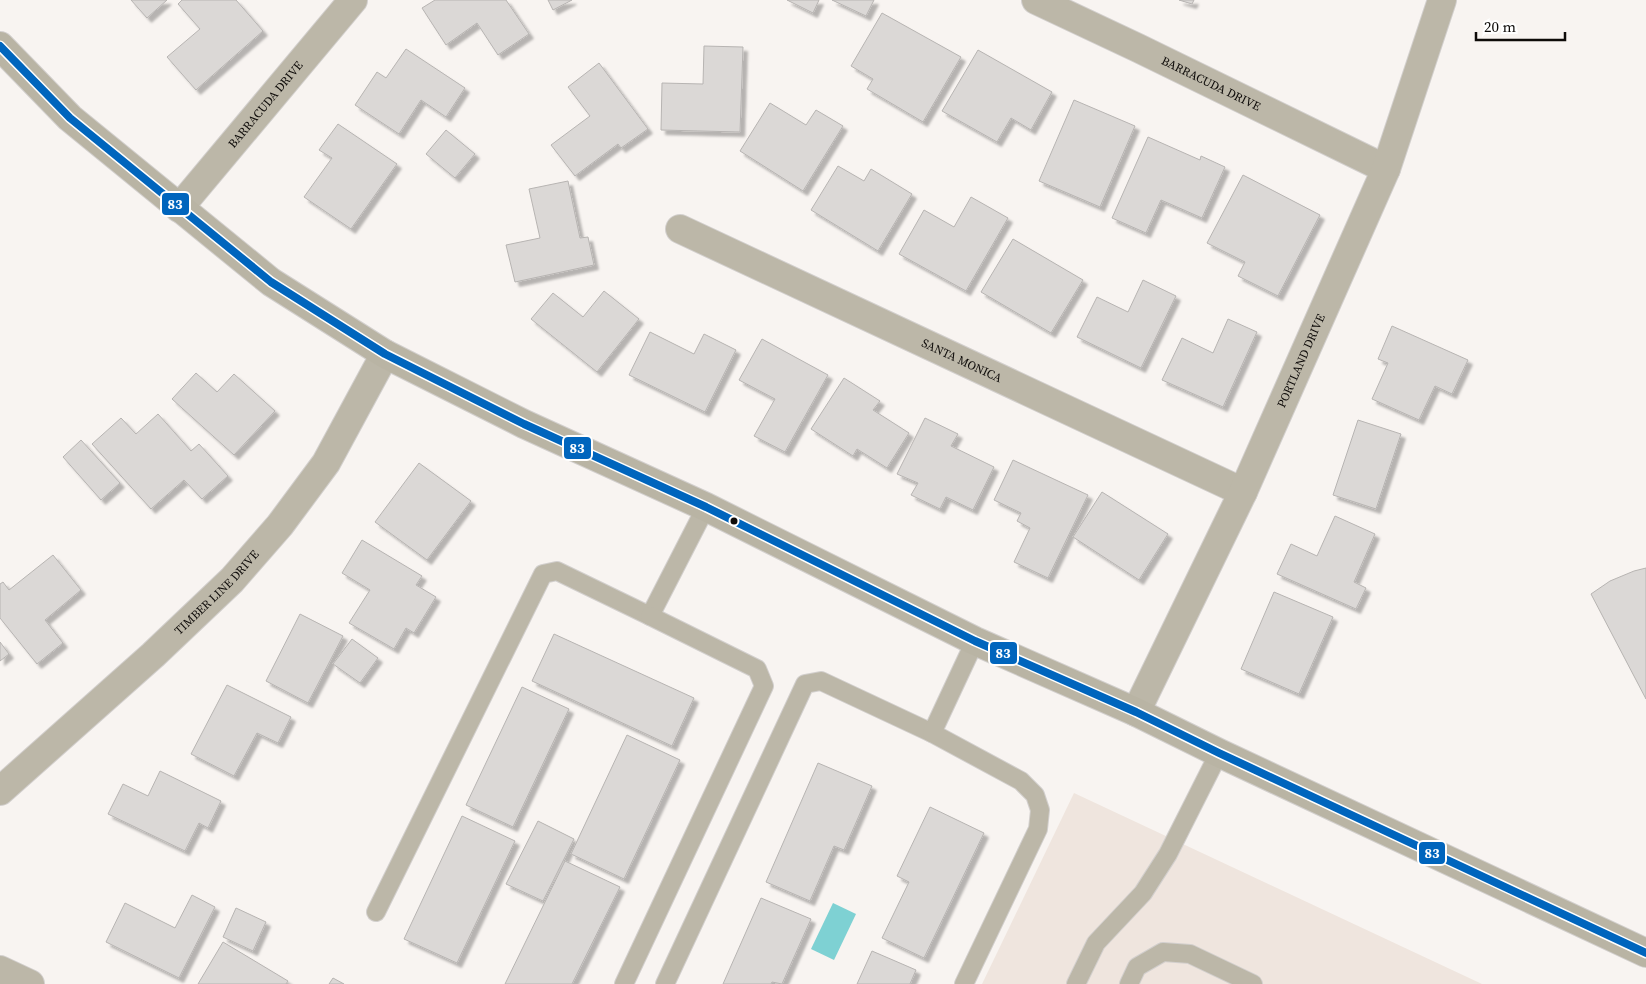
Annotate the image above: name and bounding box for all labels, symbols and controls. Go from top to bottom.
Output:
scale bar [1476,10,1565,42]
text: 20 m [1484,16,1516,37]
street label: BARRACUDA DRIVE [1159,53,1263,115]
street label: BARRACUDA DRIVE [225,58,307,151]
line badge: 83 [161,192,190,216]
text: 83 [167,194,183,214]
street label: PORTLAND DRIVE [1273,312,1329,410]
street label: SANTA MONICA [919,335,1005,386]
line badge: 83 [563,436,592,460]
text: 83 [569,438,585,458]
unlabelled marker [729,516,739,526]
street label: TIMBER LINE DRIVE [171,547,262,638]
line badge: 83 [989,641,1018,665]
text: 83 [995,643,1011,663]
line badge: 83 [1418,841,1446,865]
text: 83 [1424,843,1440,863]

